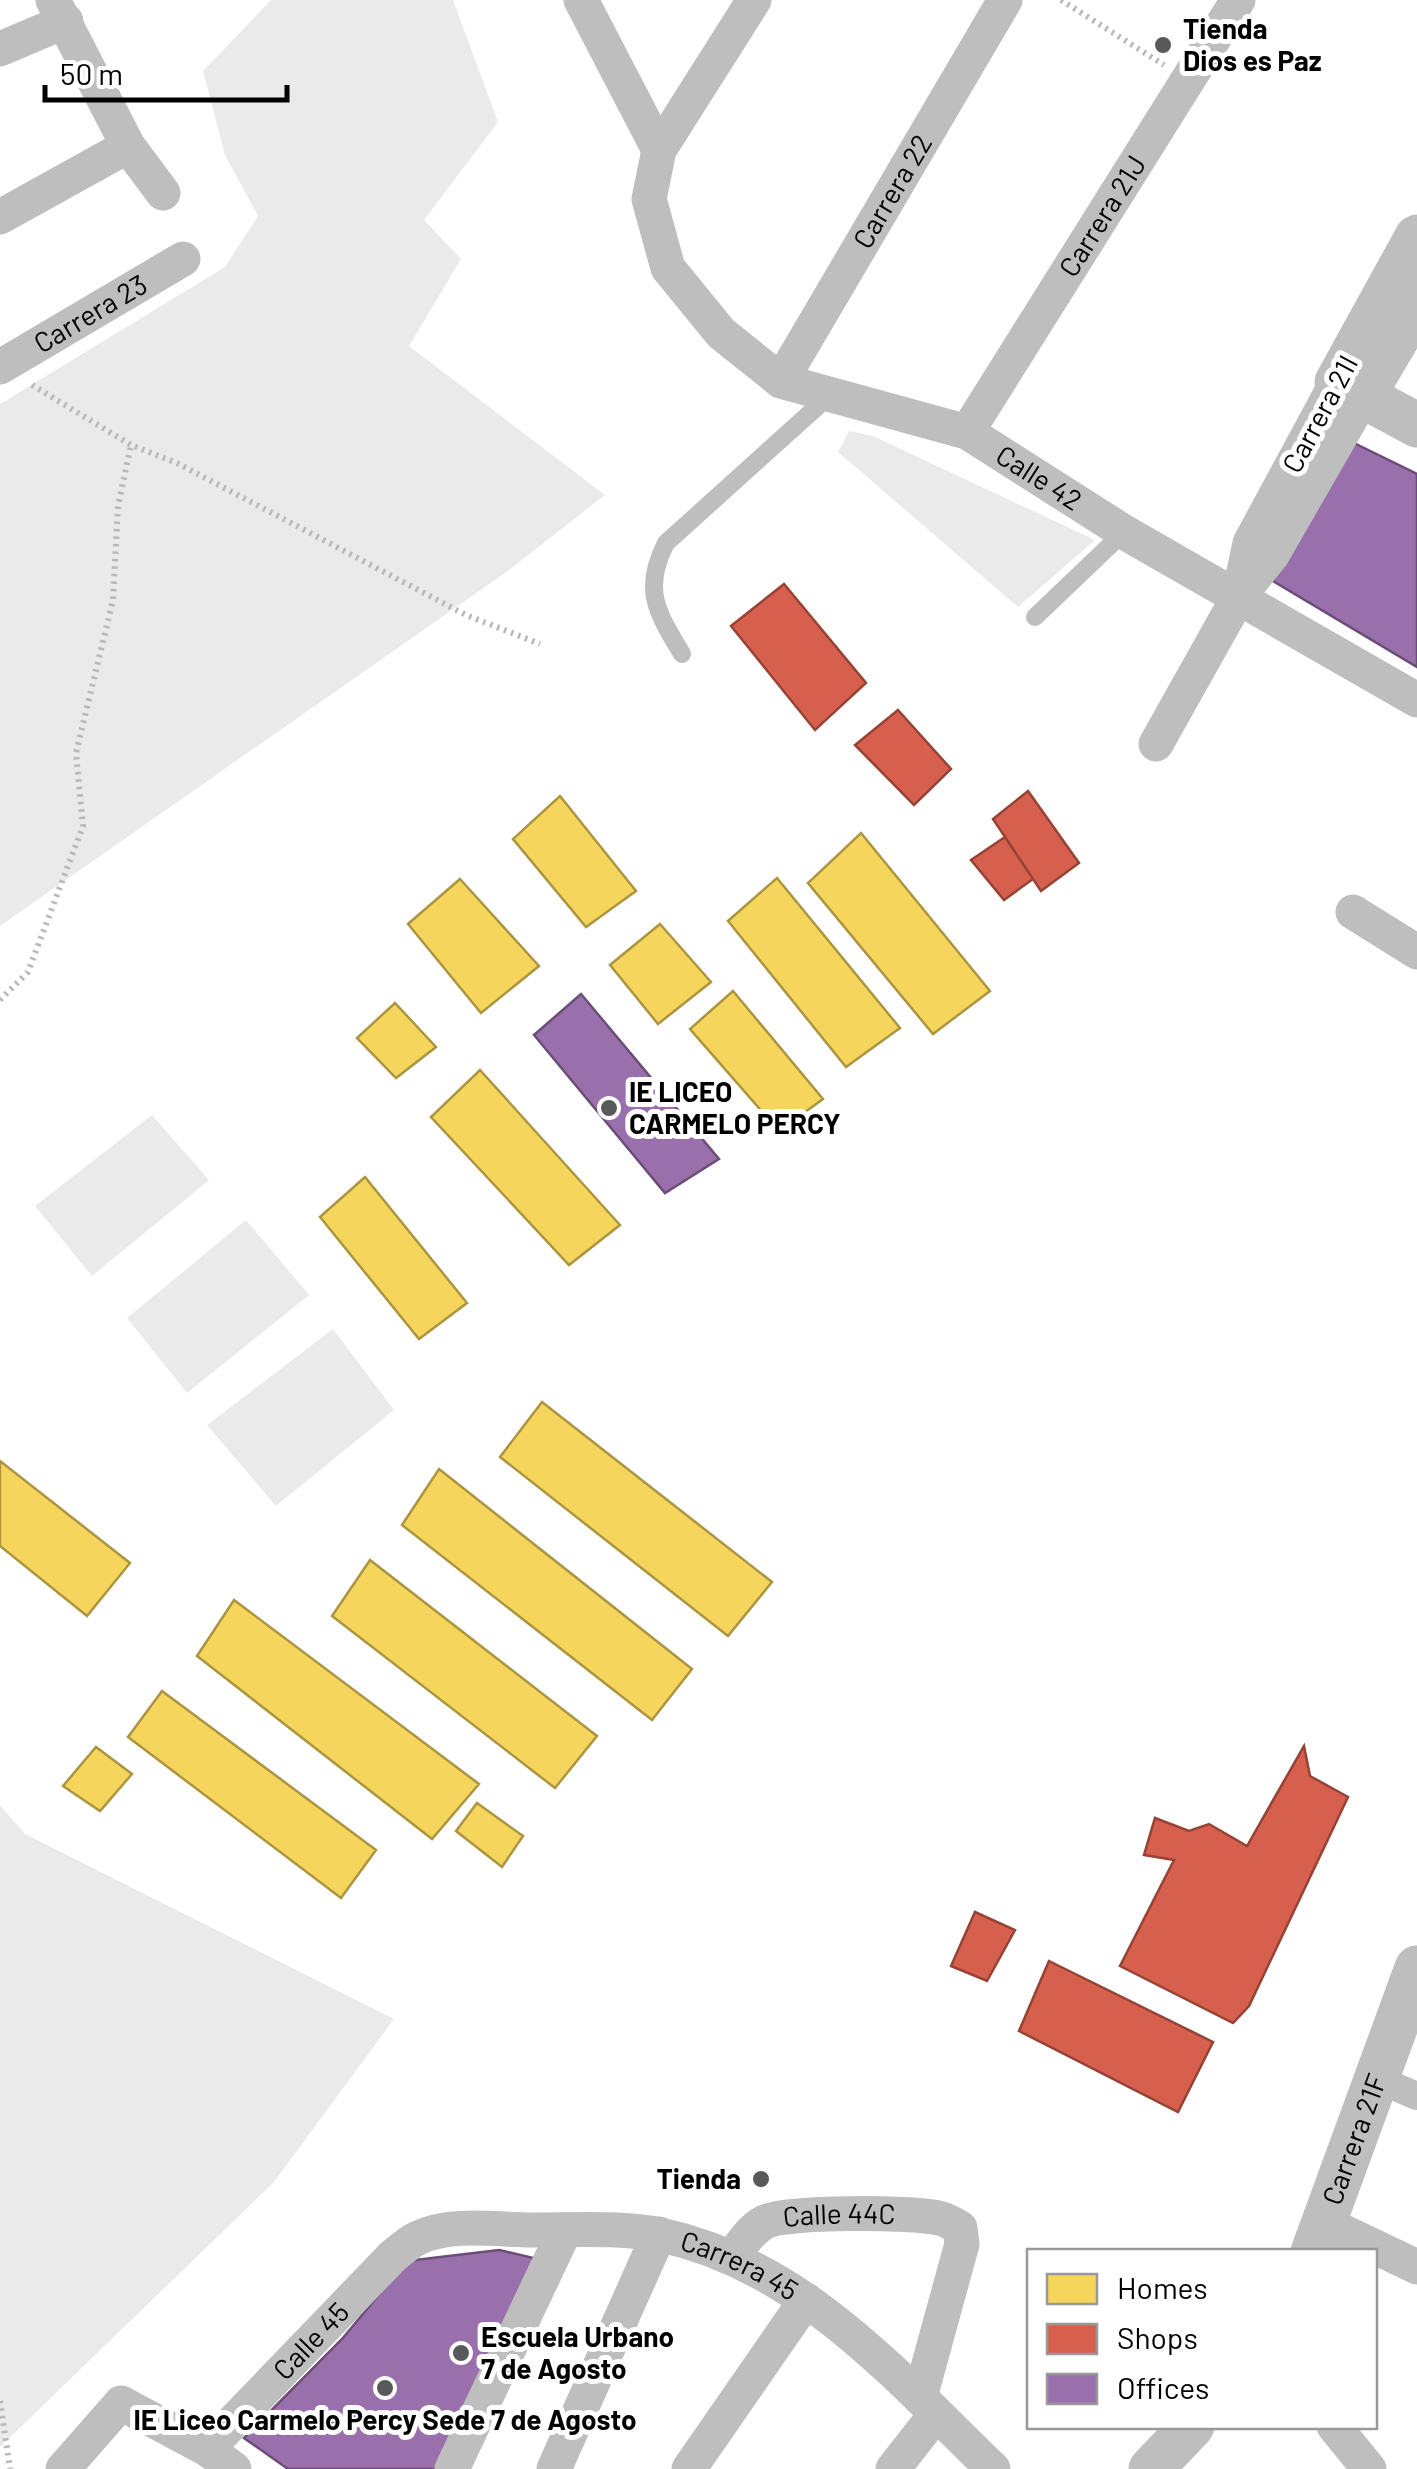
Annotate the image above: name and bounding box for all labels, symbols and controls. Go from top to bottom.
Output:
place label: Tienda Dios es Paz [1183,11,1322,77]
marker: Tienda Dios es Paz [1152,34,1174,56]
scale bar [45,40,288,102]
text: 50 m [60,55,123,91]
street label: Carrera 22 [845,128,938,254]
street label: Carrera 21J [1051,148,1152,283]
street label: Carrera 23 [27,266,153,359]
street label: Carrera 21I [1274,349,1364,478]
street label: Calle 42 [990,437,1089,517]
place label: IE LICEO CARMELO PERCY [629,1074,841,1140]
marker: IE LICEO CARMELO PERCY [598,1097,620,1119]
street label: Carrera 21F [1314,2069,1393,2209]
place label: Tienda [656,2161,741,2195]
marker: Tienda [750,2168,772,2190]
street label: Calle 44C [781,2196,896,2233]
street label: Carrera 45 [677,2223,805,2307]
legend [1027,2249,1377,2429]
text: Homes [1117,2269,1208,2305]
street label: Calle 45 [265,2295,355,2386]
place label: Escuela Urbano 7 de Agosto [481,2319,674,2385]
text: Shops [1117,2319,1198,2355]
marker: Escuela Urbano 7 de Agosto [450,2342,472,2364]
text: Offices [1117,2369,1210,2405]
marker: IE Liceo Carmelo Percy Sede 7 de Agosto [374,2377,396,2399]
place label: IE Liceo Carmelo Percy Sede 7 de Agosto [133,2402,637,2436]

